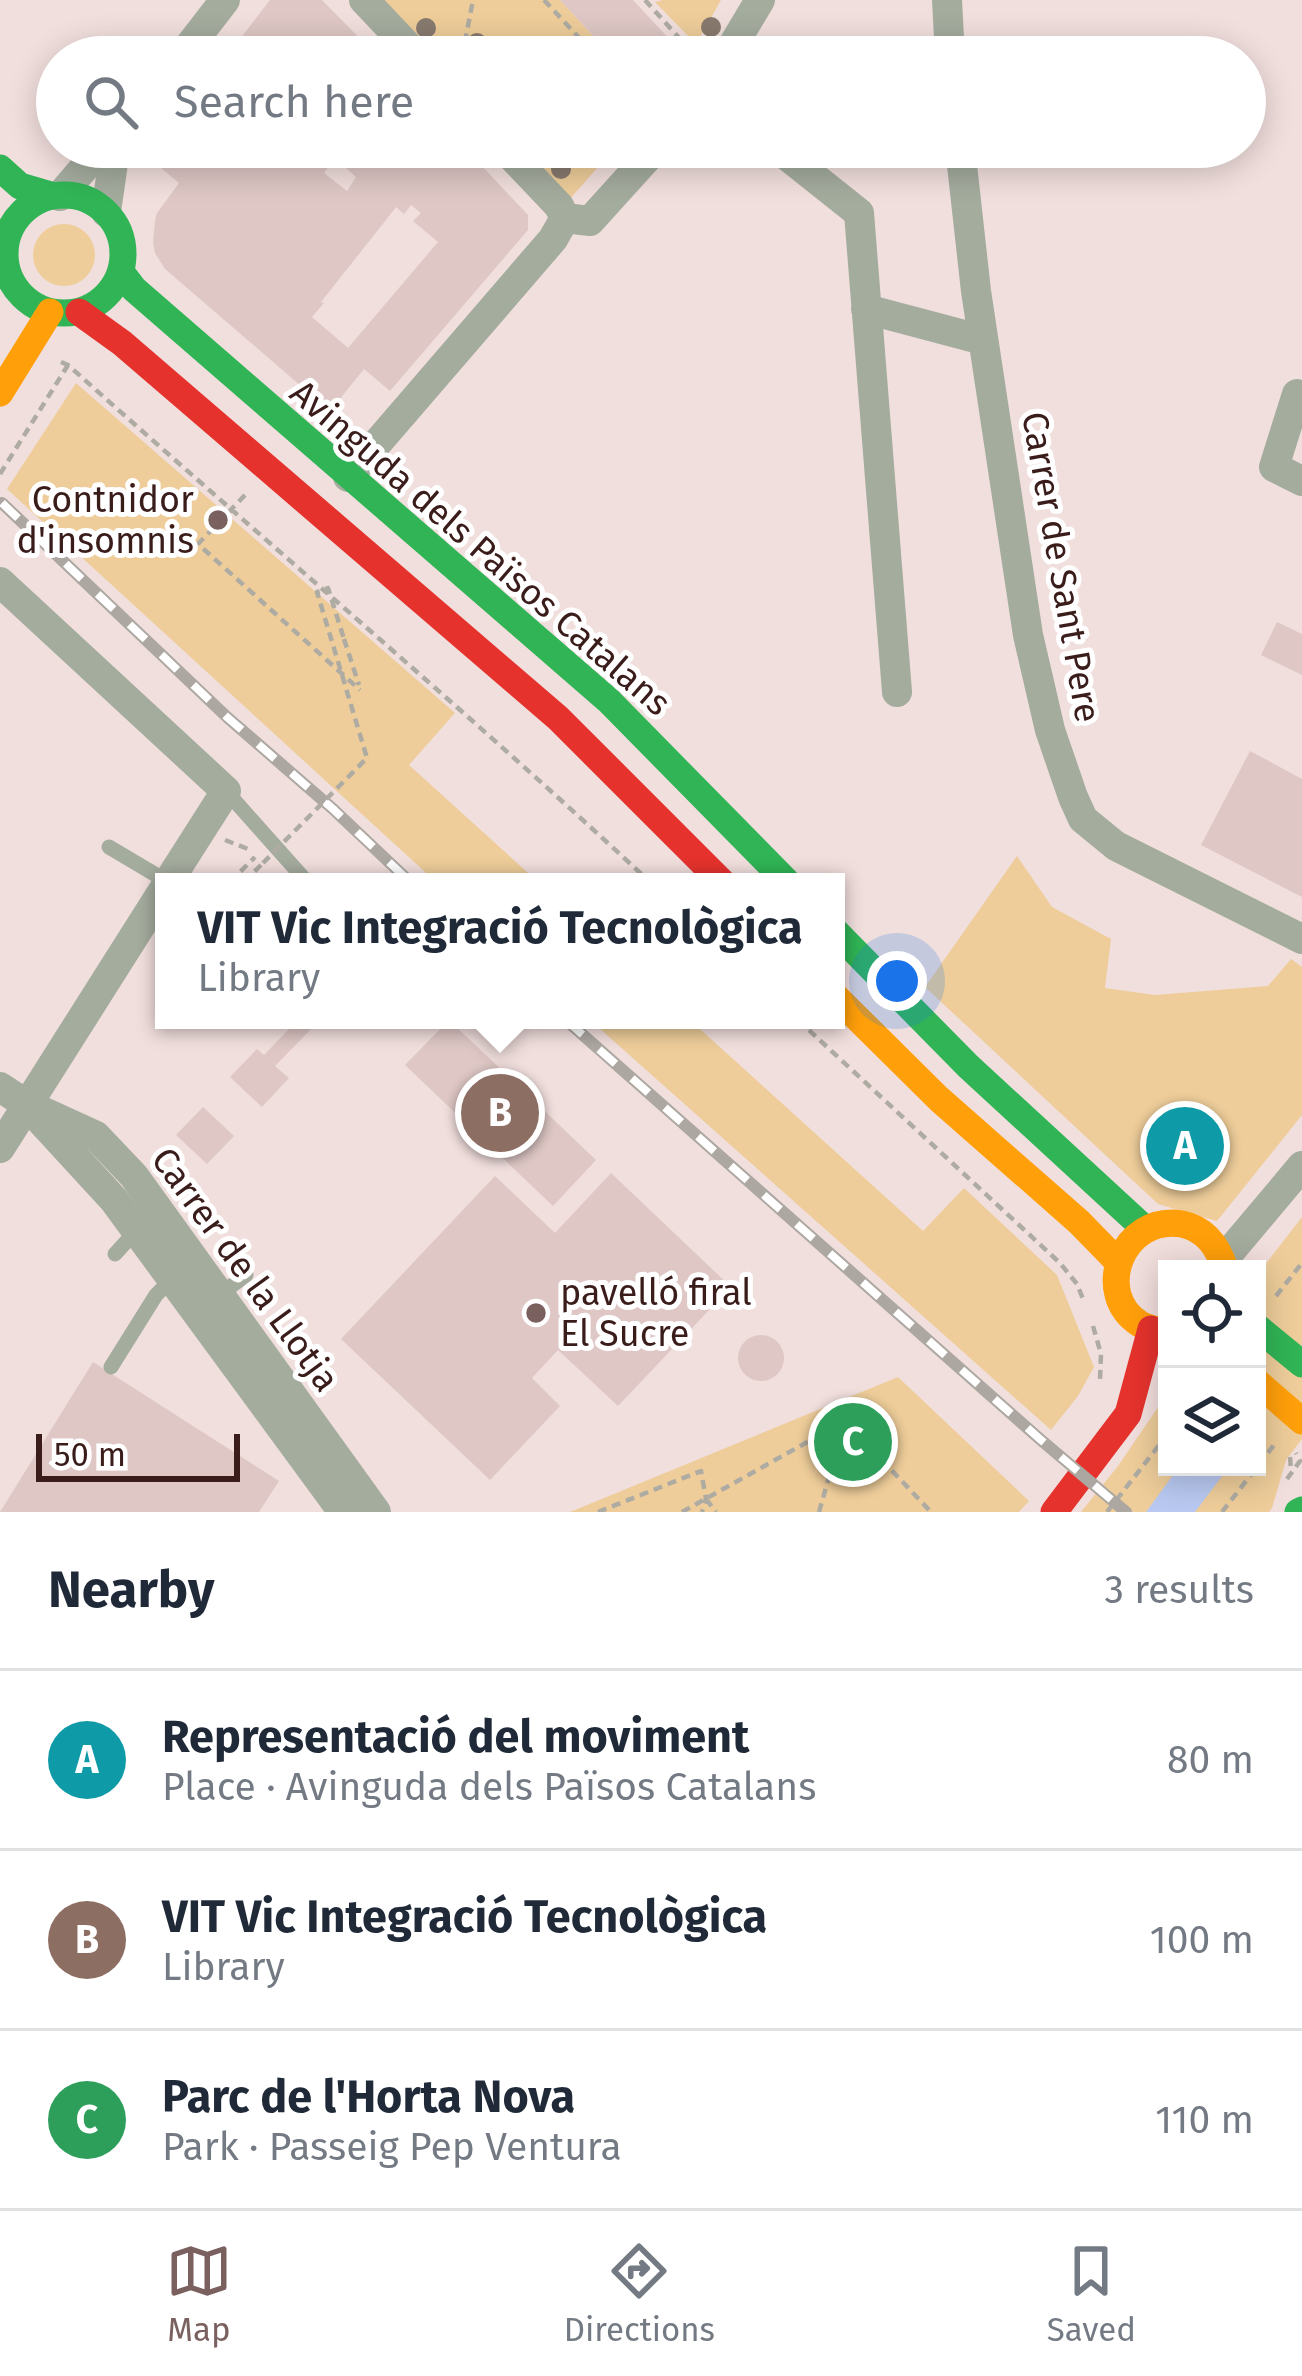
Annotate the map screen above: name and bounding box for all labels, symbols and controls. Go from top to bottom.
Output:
search box [36,36,1266,168]
icon: search [78,69,144,135]
text: Search here [174,75,414,129]
street label: Avinguda dels Països Catalans [281,371,680,725]
street label: Carrer de Sant Pere [1012,408,1110,726]
place label: Contnidor d'insomnis [17,478,194,563]
marker: Contnidor d'insomnis [205,507,231,533]
popup [155,873,845,1029]
text: VIT Vic Integració Tecnològica [197,901,803,955]
your location [867,951,927,1011]
text: Library [197,955,320,1001]
pin: B [461,1068,539,1158]
pin: A [1146,1101,1224,1191]
street label: Carrer de la Llotja [142,1139,348,1400]
map controls [1158,1260,1266,1476]
button: locate [1158,1260,1266,1368]
place label: pavelló firal El Sucre [560,1271,752,1356]
marker: pavelló firal El Sucre [523,1300,549,1326]
button: layers [1158,1368,1266,1476]
pin: C [814,1397,892,1487]
scale bar [36,1428,240,1481]
text: 50 m [54,1435,126,1475]
text: Nearby [48,1559,214,1621]
text: 3 results [1104,1567,1254,1613]
text: Representació del moviment [162,1710,749,1764]
text: A [75,1737,99,1783]
text: 80 m [1167,1737,1254,1783]
text: Place · Avinguda dels Països Catalans [162,1764,816,1810]
text: VIT Vic Integració Tecnològica [162,1890,767,1944]
text: B [75,1917,99,1963]
text: 100 m [1150,1917,1254,1963]
text: Library [162,1944,285,1990]
text: Parc de l'Horta Nova [162,2070,575,2124]
text: C [76,2097,98,2143]
text: 110 m [1155,2097,1254,2143]
text: Park · Passeig Pep Ventura [162,2124,622,2170]
tab: Map [166,2238,232,2350]
tab: Directions [564,2238,715,2350]
tab: Saved [1047,2238,1136,2350]

